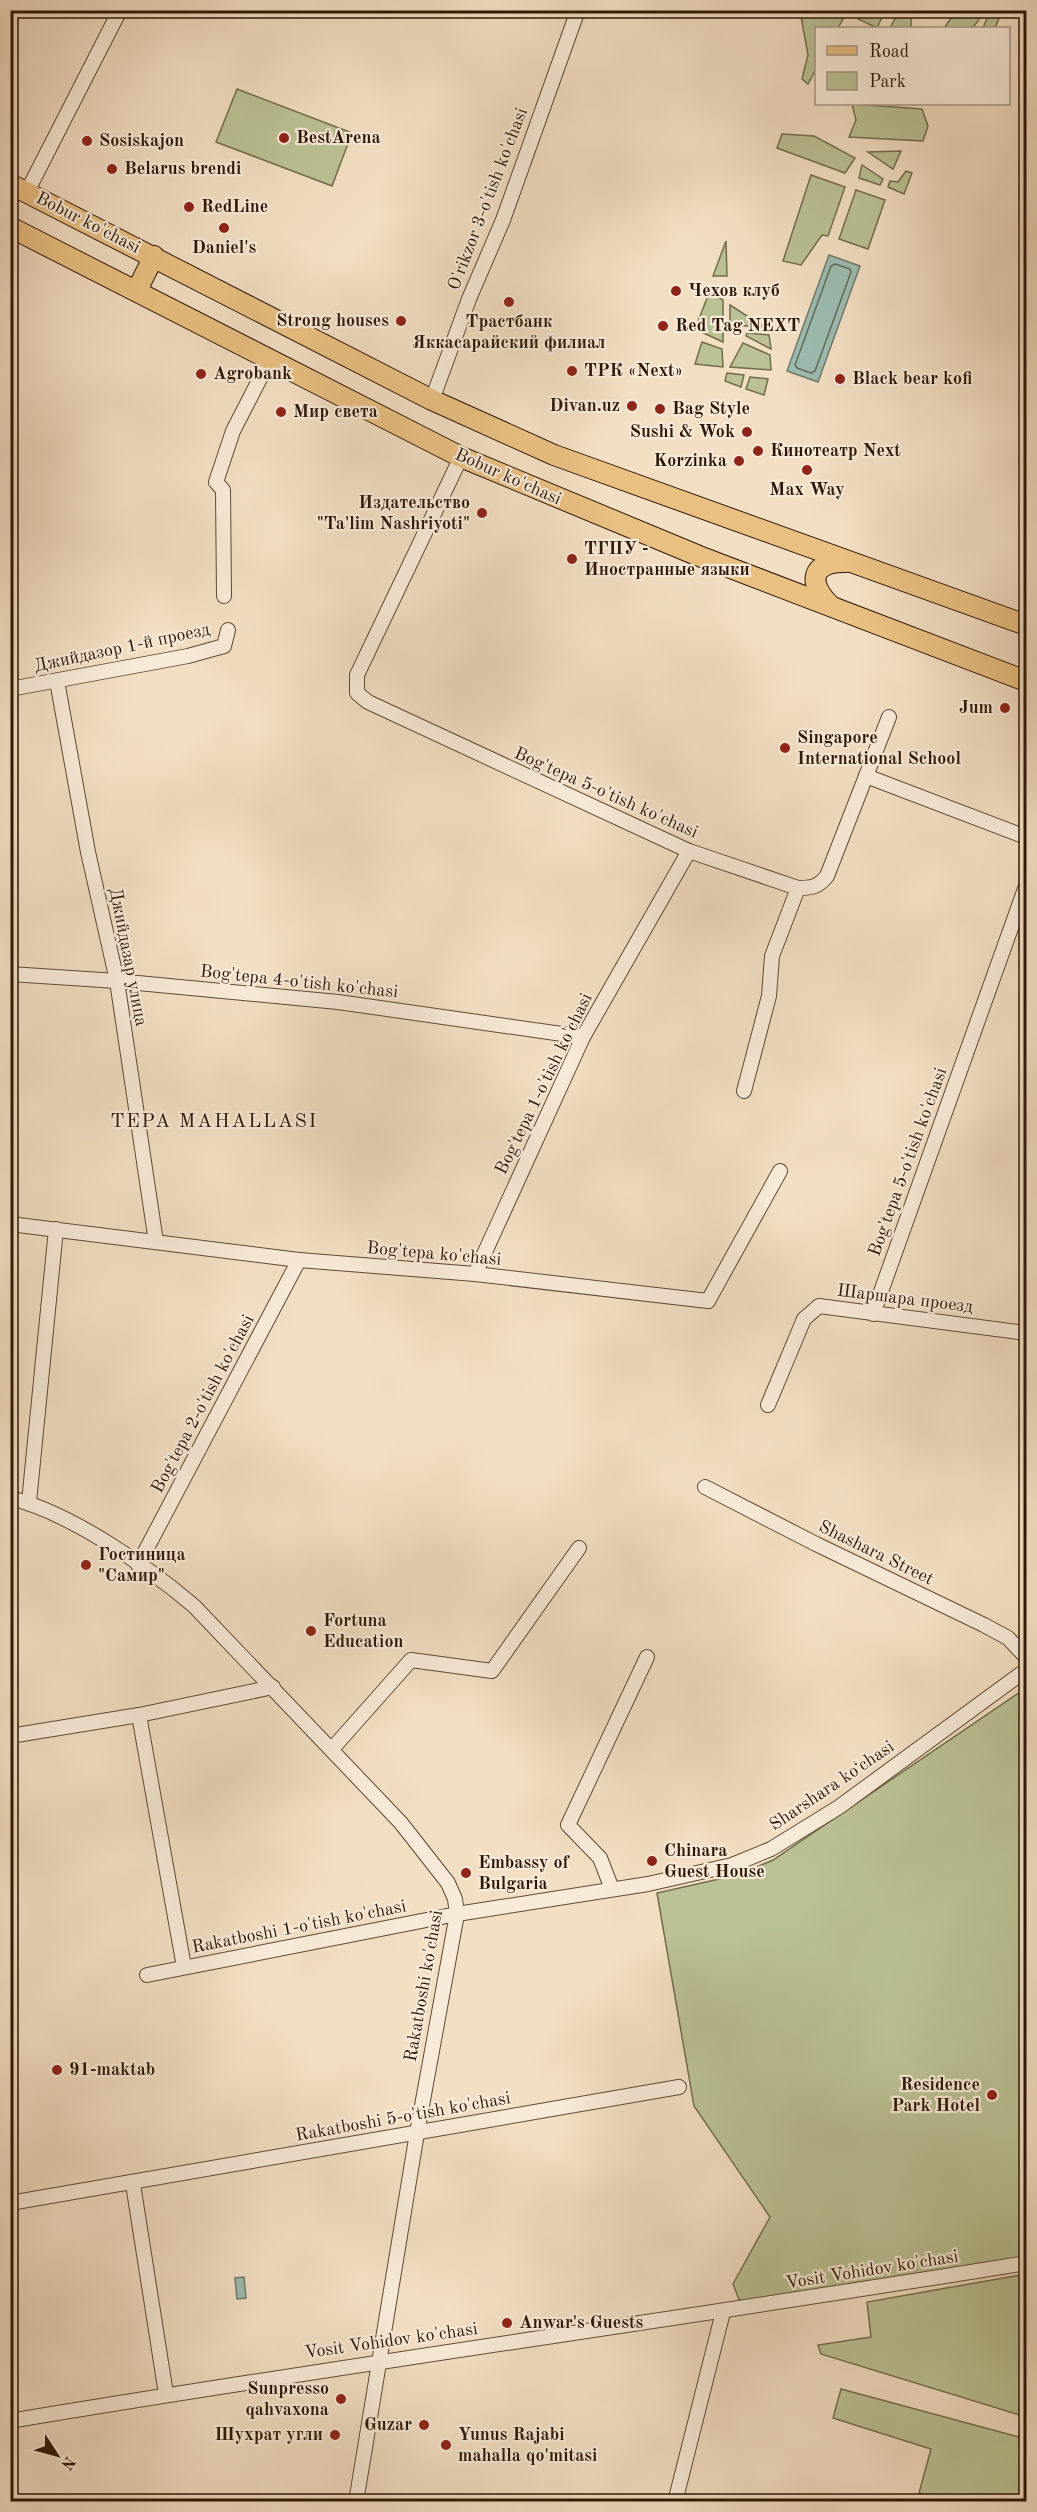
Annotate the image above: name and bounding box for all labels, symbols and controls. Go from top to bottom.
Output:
legend [815,27,1010,105]
text: Road [869,43,909,61]
text: Park [869,73,906,91]
street label: O'rikzor 3-o'tish ko'chasi [445,105,531,293]
place label: BestArena [296,129,381,147]
marker: BestArena [277,131,291,145]
place label: Sosiskajon [99,132,184,150]
marker: Sosiskajon [80,134,94,148]
place label: Belarus brendi [124,160,241,178]
marker: Belarus brendi [105,162,119,176]
street label: Bobur ko'chasi [33,189,143,257]
place label: RedLine [201,198,268,216]
marker: RedLine [182,200,196,214]
marker: Daniel's [217,221,231,235]
place label: Daniel's [192,239,257,257]
place label: Чехов клуб [688,282,780,300]
marker: Чехов клуб [669,284,683,298]
marker: Трастбанк Яккасарайский филиал [502,295,516,309]
place label: Strong houses [276,312,389,330]
place label: Трастбанк Яккасарайский филиал [413,313,606,353]
marker: Strong houses [394,314,408,328]
place label: Red Tag NEXT [675,317,800,335]
marker: Red Tag NEXT [656,319,670,333]
place label: ТРК «Next» [584,362,683,380]
marker: ТРК «Next» [565,364,579,378]
place label: Agrobank [213,365,292,383]
marker: Agrobank [194,367,208,381]
place label: Black bear kofi [852,370,972,388]
marker: Black bear kofi [833,372,847,386]
place label: Divan.uz [549,397,620,415]
marker: Divan.uz [625,399,639,413]
place label: Bag Style [672,400,750,418]
marker: Bag Style [653,402,667,416]
place label: Мир света [293,403,378,421]
marker: Мир света [274,405,288,419]
place label: Sushi & Wok [630,423,735,441]
marker: Sushi & Wok [740,425,754,439]
place label: Кинотеатр Next [770,442,901,460]
marker: Кинотеатр Next [751,444,765,458]
street label: Bobur ko'chasi [452,446,564,509]
place label: Korzinka [653,452,727,470]
marker: Korzinka [732,454,746,468]
marker: Max Way [800,463,814,477]
place label: Max Way [769,481,845,499]
place label: Издательство "Ta'lim Nashriyoti" [317,494,470,533]
marker: Издательство "Ta'lim Nashriyoti" [475,506,489,520]
place label: ТГПУ - Иностранные языки [584,540,750,579]
marker: ТГПУ - Иностранные языки [565,552,579,566]
street label: Джийдазор 1-й проезд [32,621,212,675]
place label: Jum [959,699,993,717]
marker: Jum [998,701,1012,715]
place label: Singapore International School [797,729,961,768]
marker: Singapore International School [778,741,792,755]
street label: Bog'tepa 5-o'tish ko'chasi [511,744,701,842]
street label: Джийдазар улица [106,886,150,1028]
street label: Bog'tepa 4-o'tish ko'chasi [199,963,399,1001]
street label: Bog'tepa 1-o'tish ko'chasi [492,990,596,1177]
street label: Bog'tepa 5-o'tish ko'chasi [865,1065,951,1259]
district label: TEPA MAHALLASI [110,1112,318,1132]
street label: Bog'tepa ko'chasi [366,1239,502,1269]
street label: Шаршара проезд [836,1282,974,1316]
street label: Bog'tepa 2-o'tish ko'chasi [148,1312,258,1496]
street label: Shashara Street [816,1517,936,1589]
place label: Гостиница "Самир" [98,1546,186,1585]
marker: Гостиница "Самир" [79,1558,93,1572]
place label: Fortuna Education [323,1612,404,1651]
marker: Fortuna Education [304,1624,318,1638]
street label: Sharshara koʻchasi [766,1738,898,1834]
place label: Chinara Guest House [664,1842,765,1881]
place label: Embassy of Bulgaria [478,1854,570,1893]
marker: Chinara Guest House [645,1854,659,1868]
marker: Embassy of Bulgaria [459,1866,473,1880]
street label: Rakatboshi 1-o'tish ko'chasi [190,1897,408,1957]
street label: Rakatboshi ko'chasi [402,1909,446,2063]
place label: 91-maktab [69,2061,155,2079]
marker: 91-maktab [50,2063,64,2077]
place label: Residence Park Hotel [892,2076,980,2115]
marker: Residence Park Hotel [985,2088,999,2102]
street label: Rakatboshi 5-o'tish ko'chasi [294,2089,512,2145]
street label: Vosit Vohidov ko'chasi [784,2247,960,2293]
place label: Anwar's Guests [519,2314,643,2332]
marker: Anwar's Guests [500,2316,514,2330]
street label: Vosit Vohidov ko'chasi [303,2320,479,2362]
place label: Sunpresso qahvaxona [245,2380,329,2419]
marker: Sunpresso qahvaxona [334,2392,348,2406]
place label: Guzar [364,2416,412,2434]
marker: Guzar [417,2418,431,2432]
north arrow [27,2425,87,2485]
place label: Шухрат угли [214,2426,323,2444]
place label: Yunus Rajabi mahalla qo'mitasi [458,2426,597,2465]
marker: Шухрат угли [328,2428,342,2442]
marker: Yunus Rajabi mahalla qo'mitasi [439,2438,453,2452]
text: N [57,2453,78,2473]

